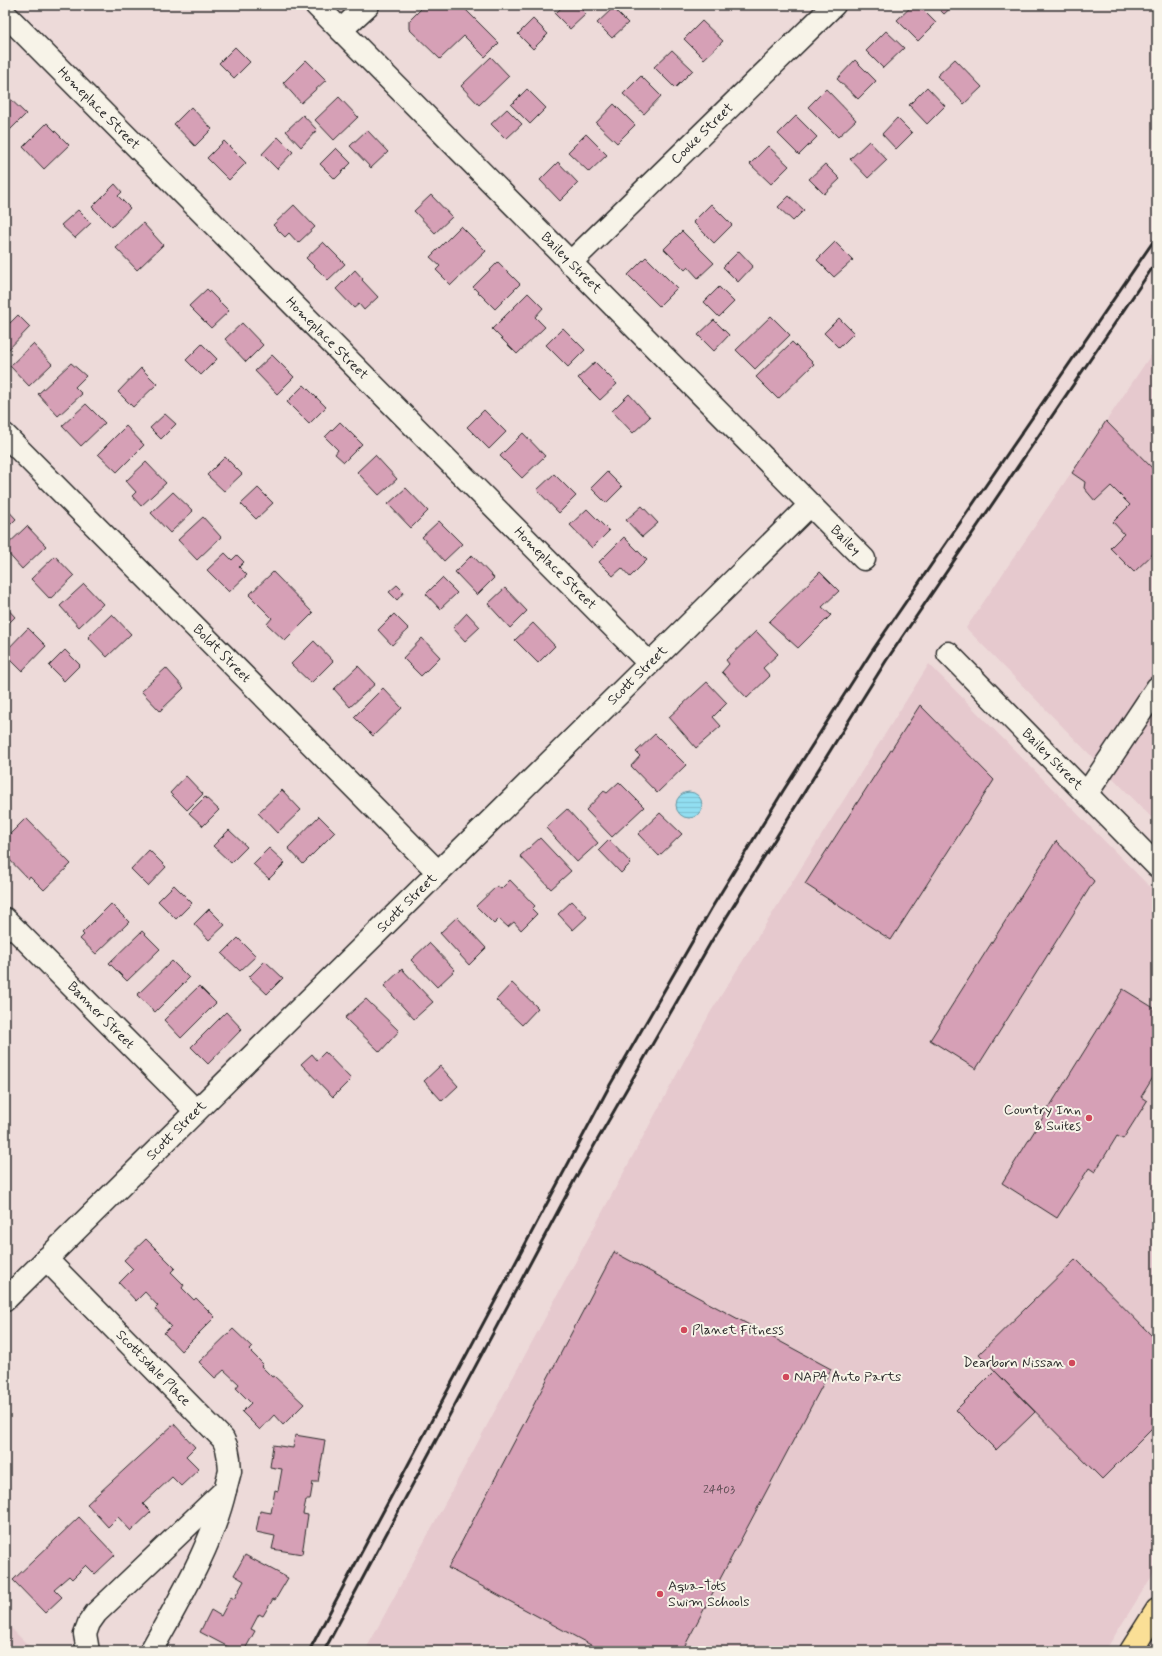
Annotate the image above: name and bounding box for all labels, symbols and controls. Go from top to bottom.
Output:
street label: Homeplace Street [54,63,144,154]
street label: Cooke Street [667,99,738,168]
street label: Bailey Street [537,228,606,298]
street label: Homeplace Street [282,293,372,384]
street label: Bailey [827,521,865,559]
street label: Homeplace Street [510,523,601,614]
street label: Boldt Street [189,621,255,687]
street label: Scott Street [604,641,672,709]
street label: Bailey Street [1018,725,1087,795]
street label: Scott Street [373,869,441,937]
street label: Banner Street [63,978,138,1053]
street label: Scott Street [143,1096,211,1164]
place label: Country Inn & Suites [1004,1101,1081,1135]
marker: Country Inn & Suites [1084,1113,1094,1123]
place label: Planet Fitness [692,1321,784,1339]
marker: Planet Fitness [679,1325,689,1335]
street label: Scottsdale Place [112,1326,195,1410]
place label: Dearborn Nissan [963,1354,1064,1372]
marker: Dearborn Nissan [1067,1358,1077,1368]
place label: NAPA Auto Parts [794,1368,901,1386]
marker: NAPA Auto Parts [781,1372,791,1382]
house number: 24403 [703,1482,735,1498]
place label: Aqua-Tots Swim Schools [668,1577,750,1611]
marker: Aqua-Tots Swim Schools [655,1589,665,1599]

